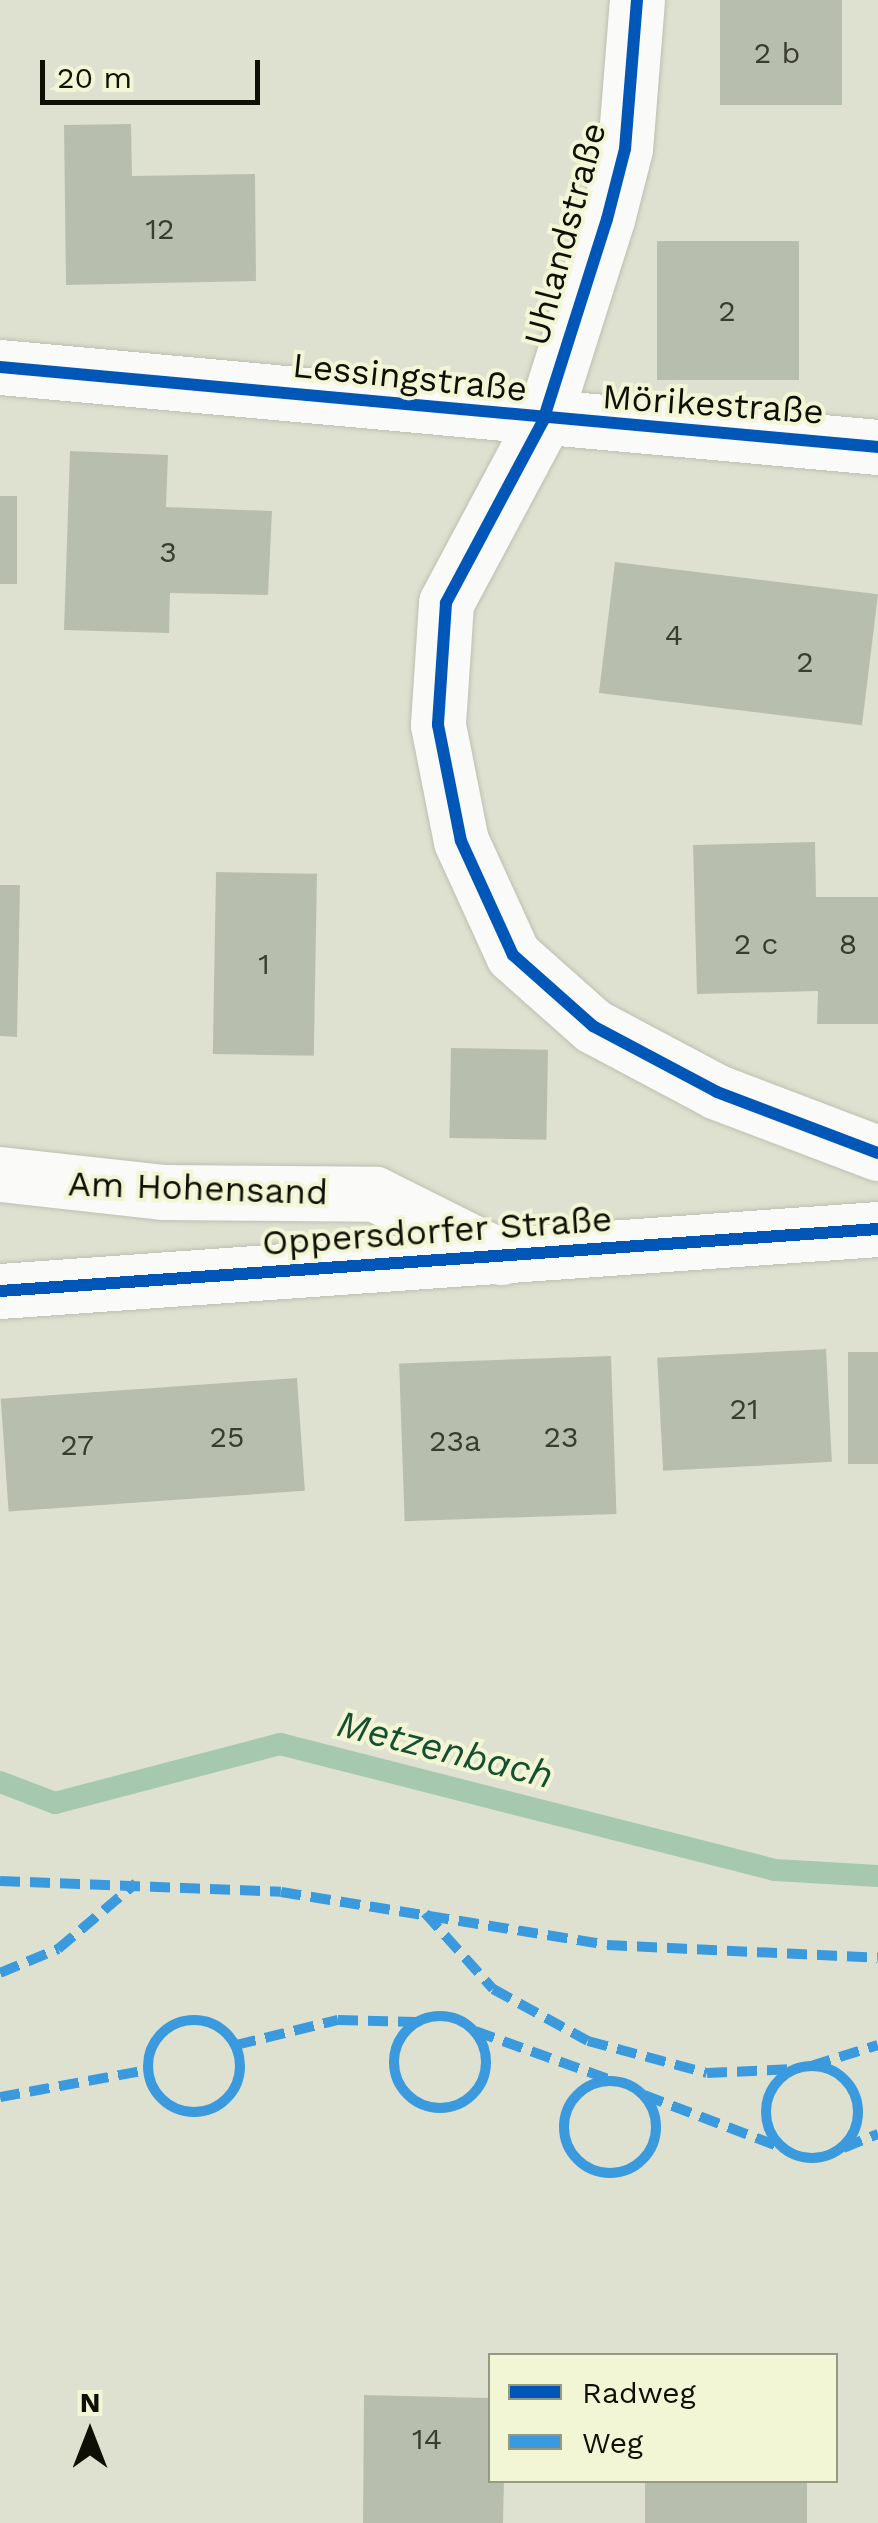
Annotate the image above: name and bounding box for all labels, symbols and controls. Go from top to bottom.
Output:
house number: 2 b [754,35,800,71]
scale bar [45,40,265,102]
text: 20 m [57,60,132,95]
street label: Uhlandstraße [515,118,615,350]
house number: 12 [145,211,175,247]
house number: 2 [718,293,736,329]
street label: Lessingstraße [291,344,529,410]
street label: Mörikestraße [601,375,825,433]
house number: 3 [159,534,177,570]
house number: 4 [665,617,683,653]
house number: 2 [796,644,814,680]
house number: 2 c [734,926,778,962]
house number: 8 [839,926,857,962]
house number: 1 [258,946,270,982]
street label: Am Hohensand [67,1162,329,1214]
street label: Oppersdorfer Straße [260,1198,614,1264]
house number: 21 [729,1391,759,1427]
house number: 25 [210,1419,244,1455]
house number: 23 [544,1419,578,1455]
house number: 23a [429,1423,481,1459]
house number: 27 [60,1427,94,1463]
water label: Metzenbach [332,1701,558,1799]
legend [488,2353,838,2483]
text: Radweg [582,2375,696,2410]
north arrow [40,2383,140,2483]
text: N [80,2386,100,2419]
house number: 14 [412,2421,442,2457]
text: Weg [582,2425,643,2460]

